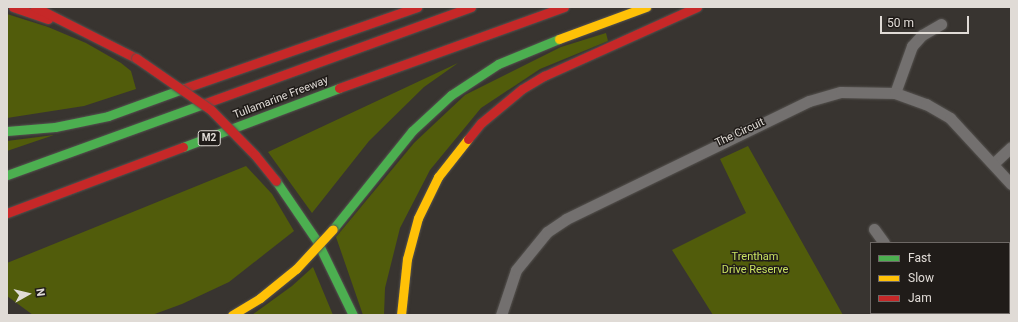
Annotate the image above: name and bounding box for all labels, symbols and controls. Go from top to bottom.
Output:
scale bar [882,8,971,34]
text: 50 m [887,16,914,30]
street label: Tullamarine Freeway [232,74,330,122]
street label: The Circuit [713,116,767,150]
road number: M2 [197,130,221,146]
legend [870,242,1010,314]
park label: Trentham Drive Reserve [722,251,788,277]
text: Fast [908,251,931,265]
text: Slow [908,271,934,285]
north arrow [8,274,48,314]
text: N [33,288,47,297]
text: Jam [908,291,932,305]

